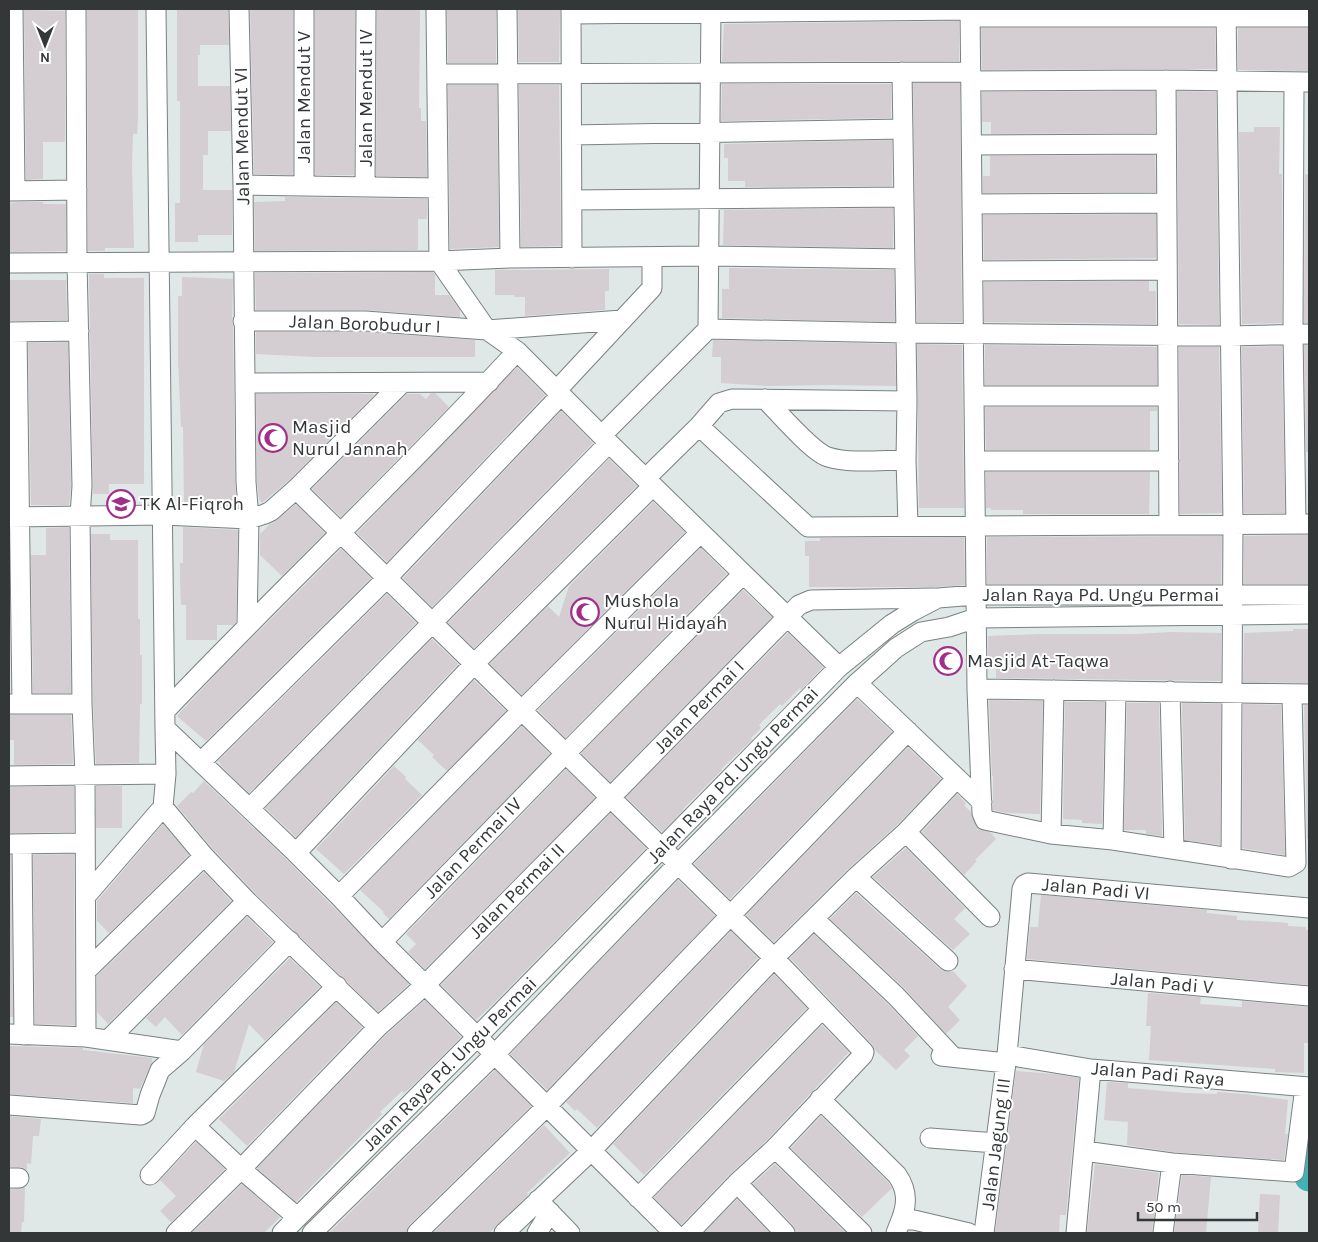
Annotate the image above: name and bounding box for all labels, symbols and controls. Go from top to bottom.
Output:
north arrow [20,20,70,70]
street label: Jalan Mendut IV [355,29,377,167]
street label: Jalan Mendut V [293,31,315,163]
text: N [40,49,50,66]
street label: Jalan Mendut VI [230,67,254,205]
street label: Jalan Borobudur I [289,310,441,338]
place label: Masjid Nurul Jannah [292,416,408,460]
mosque icon: Masjid Nurul Jannah [258,423,288,453]
school or university icon: TK Al-Fiqroh [106,489,136,519]
place label: TK Al-Fiqroh [140,493,244,515]
street label: Jalan Raya Pd. Ungu Permai [982,584,1220,606]
place label: Mushola Nurul Hidayah [604,590,728,634]
mosque icon: Mushola Nurul Hidayah [570,597,600,627]
mosque icon: Masjid At-Taqwa [933,646,963,676]
place label: Masjid At-Taqwa [967,650,1109,672]
street label: Jalan Permai I [649,656,749,758]
street label: Jalan Raya Pd. Ungu Permai [643,682,823,868]
street label: Jalan Permai IV [419,793,527,903]
street label: Jalan Permai II [465,839,569,943]
street label: Jalan Padi VI [1041,873,1151,905]
street label: Jalan Padi V [1110,968,1215,998]
street label: Jalan Raya Pd. Ungu Permai [358,972,542,1156]
street label: Jalan Padi Raya [1090,1057,1226,1091]
street label: Jalan Jagung III [977,1077,1015,1211]
scale bar [1138,1190,1257,1222]
text: 50 m [1146,1198,1181,1216]

